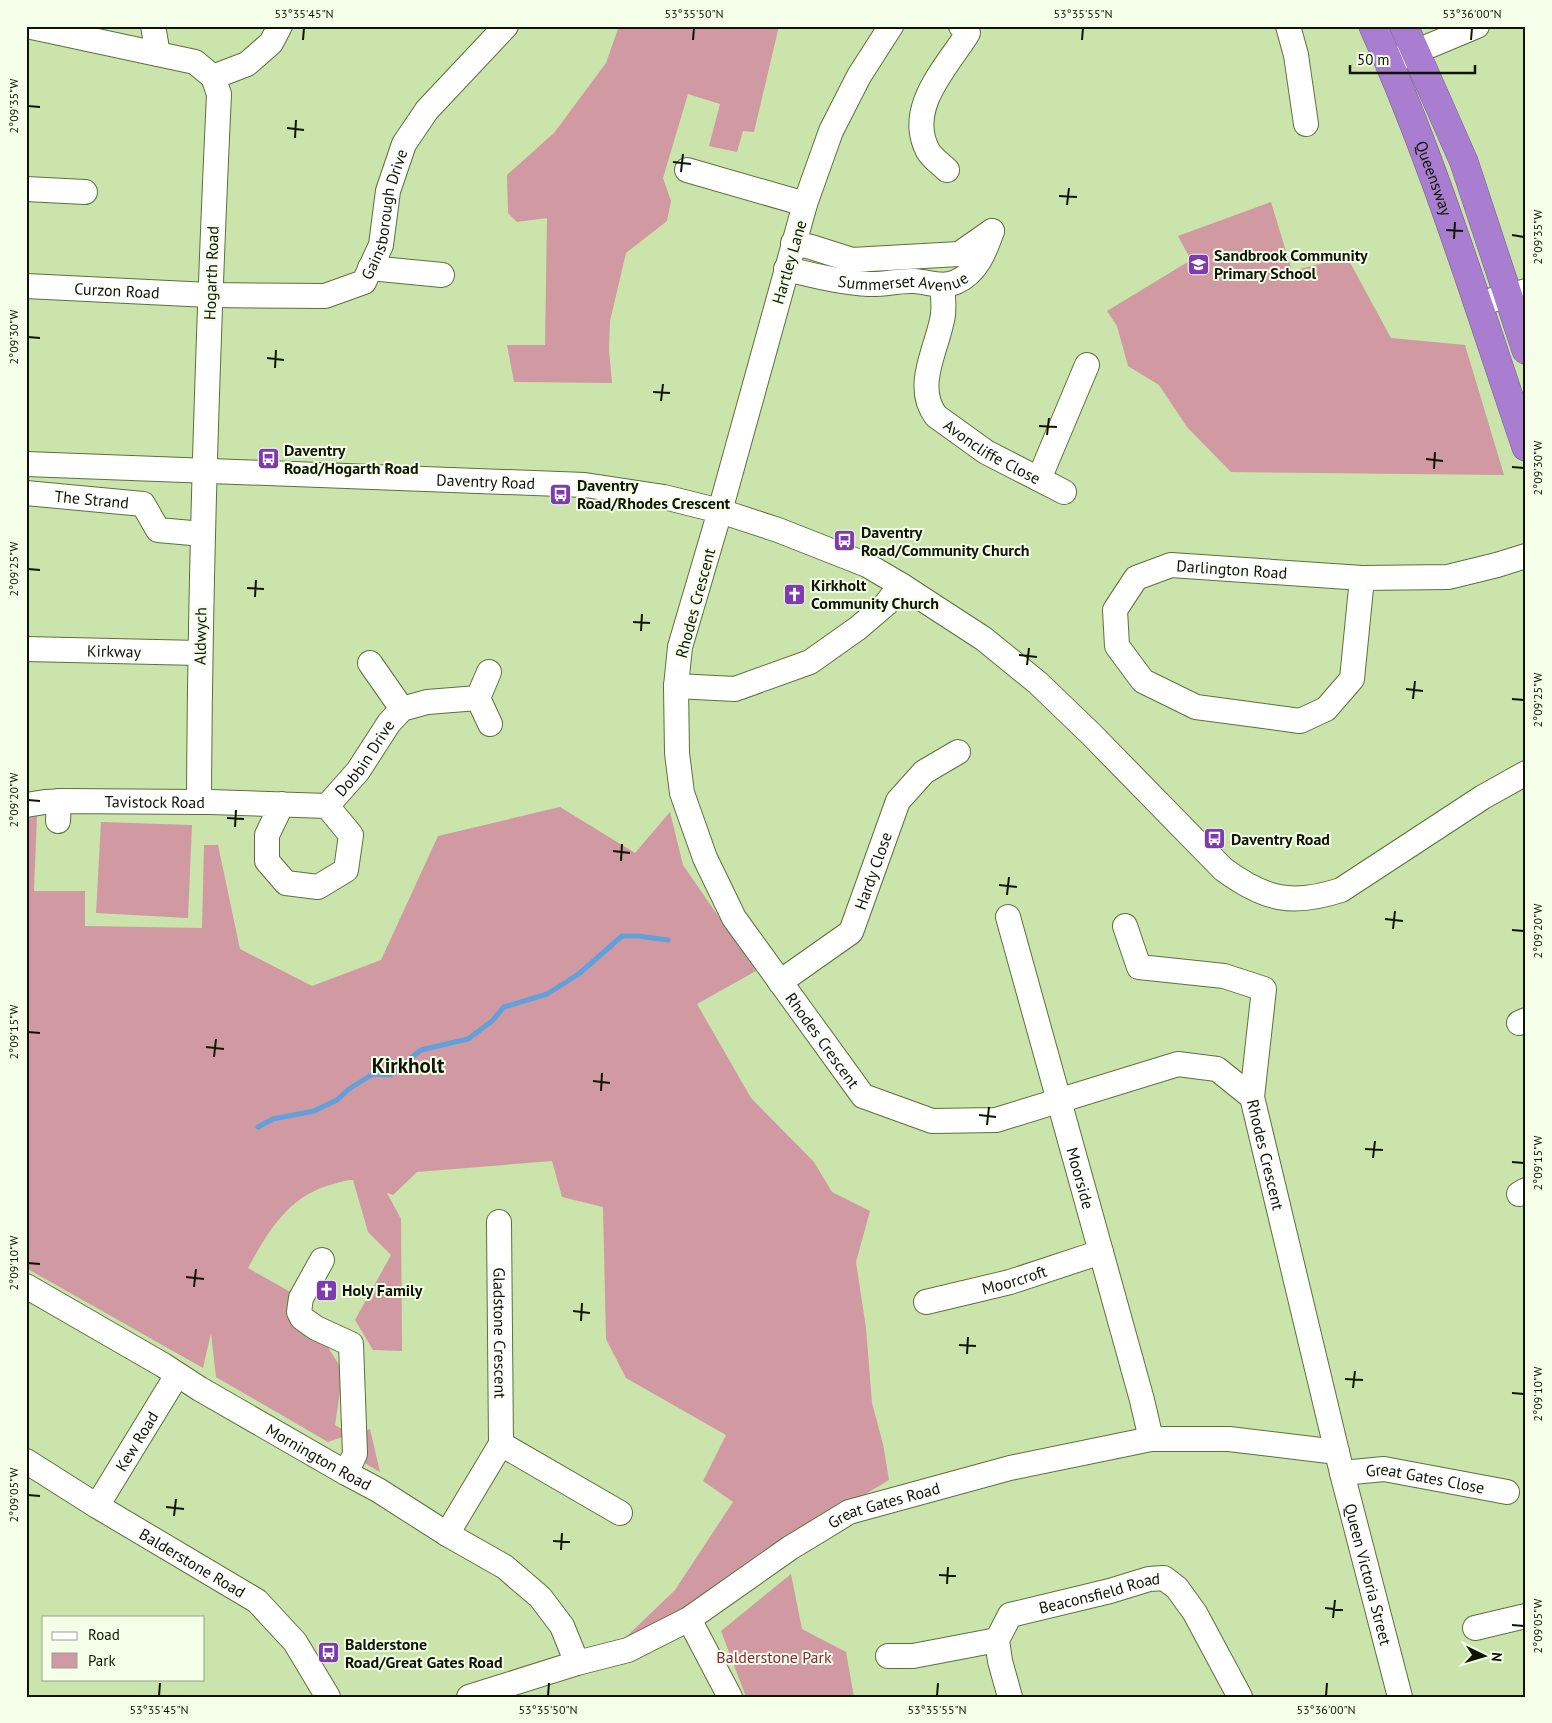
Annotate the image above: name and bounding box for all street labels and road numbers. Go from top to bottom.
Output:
street label: Queensway [1411,138,1457,219]
street label: Gainsborough Drive [357,146,412,283]
street label: Hartley Lane [767,218,811,306]
street label: Hogarth Road [199,226,223,320]
street label: Summerset Avenue [837,268,972,295]
street label: Curzon Road [74,278,160,303]
street label: Avoncliffe Close [940,415,1044,488]
street label: Daventry Road [436,469,535,493]
street label: The Strand [54,486,130,513]
street label: Rhodes Crescent [671,545,719,660]
street label: Darlington Road [1176,555,1288,583]
street label: Aldwych [189,607,211,665]
street label: Kirkway [87,640,142,662]
street label: Dobbin Drive [330,716,398,800]
street label: Tavistock Road [105,791,205,812]
street label: Hardy Close [850,829,896,912]
street label: Rhodes Crescent [781,989,864,1092]
street label: Rhodes Crescent [1243,1097,1289,1212]
street label: Moorside [1062,1145,1099,1211]
street label: Moorcroft [980,1260,1050,1298]
street label: Gladstone Crescent [489,1267,511,1399]
street label: Kew Road [111,1408,162,1475]
street label: Mornington Road [262,1419,375,1495]
street label: Great Gates Close [1365,1459,1486,1498]
street label: Great Gates Road [824,1478,942,1533]
street label: Queen Victoria Street [1340,1501,1396,1648]
street label: Balderstone Road [136,1523,249,1602]
street label: Beaconsfield Road [1037,1568,1161,1618]

